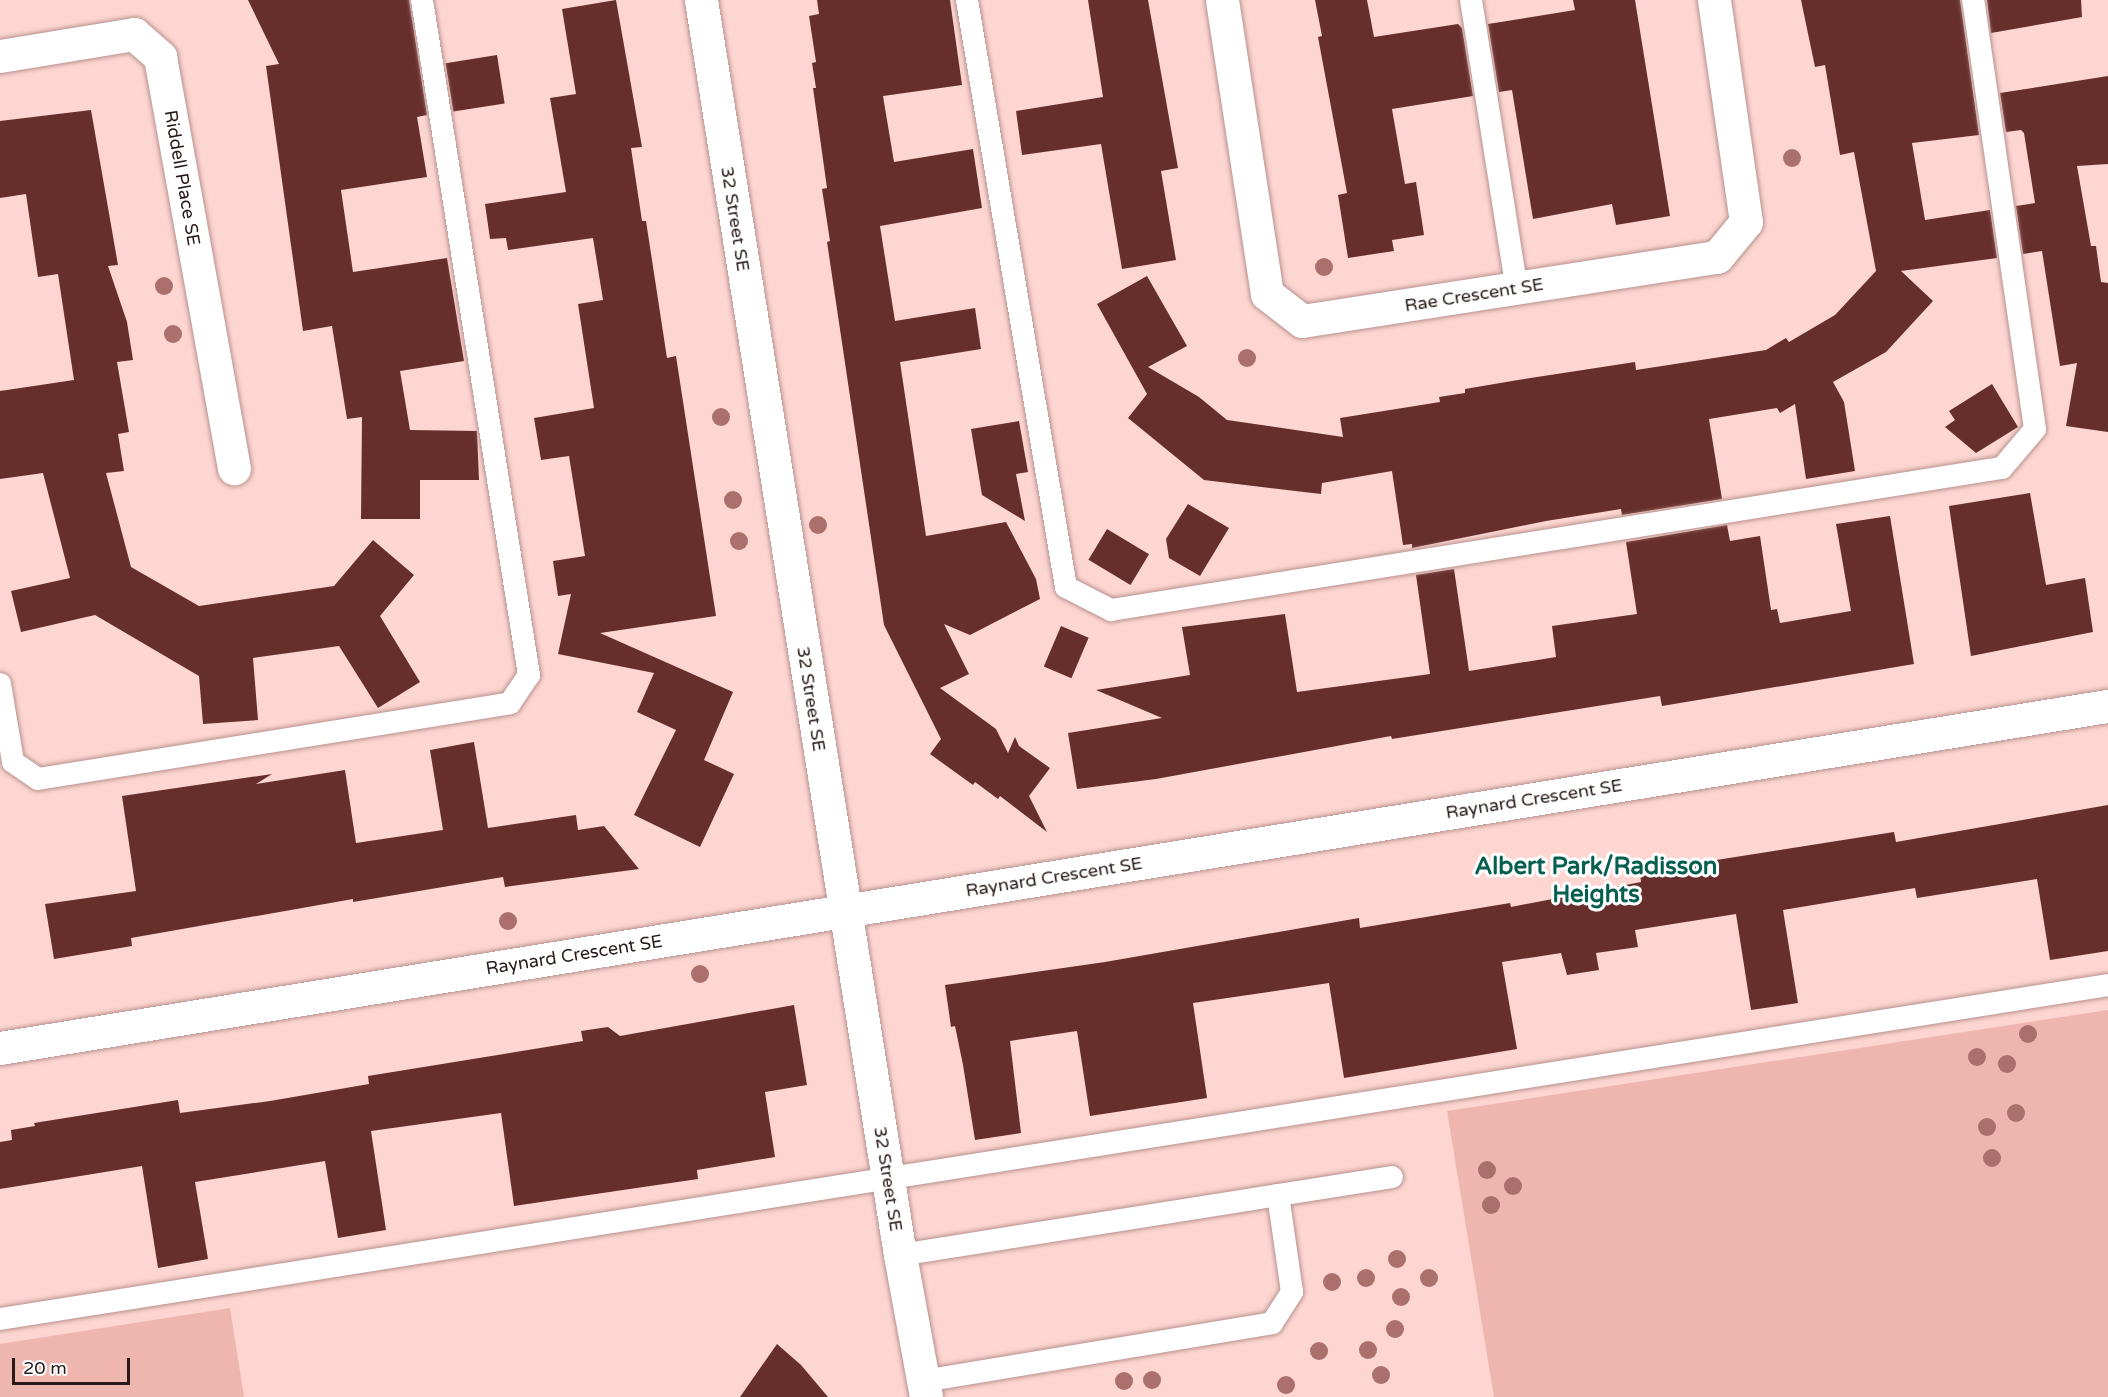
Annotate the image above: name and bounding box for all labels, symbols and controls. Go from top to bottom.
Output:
street label: Riddell Place SE [159,108,205,248]
street label: 32 Street SE [716,165,754,273]
street label: Rae Crescent SE [1403,273,1545,317]
street label: 32 Street SE [792,645,830,753]
street label: Raynard Crescent SE [1444,774,1624,824]
street label: Raynard Crescent SE [964,852,1144,902]
district label: Albert Park/Radisson Heights [1475,853,1717,909]
street label: Raynard Crescent SE [484,930,664,980]
street label: 32 Street SE [869,1125,907,1233]
scale bar [15,1346,134,1384]
text: 20 m [23,1357,67,1379]

